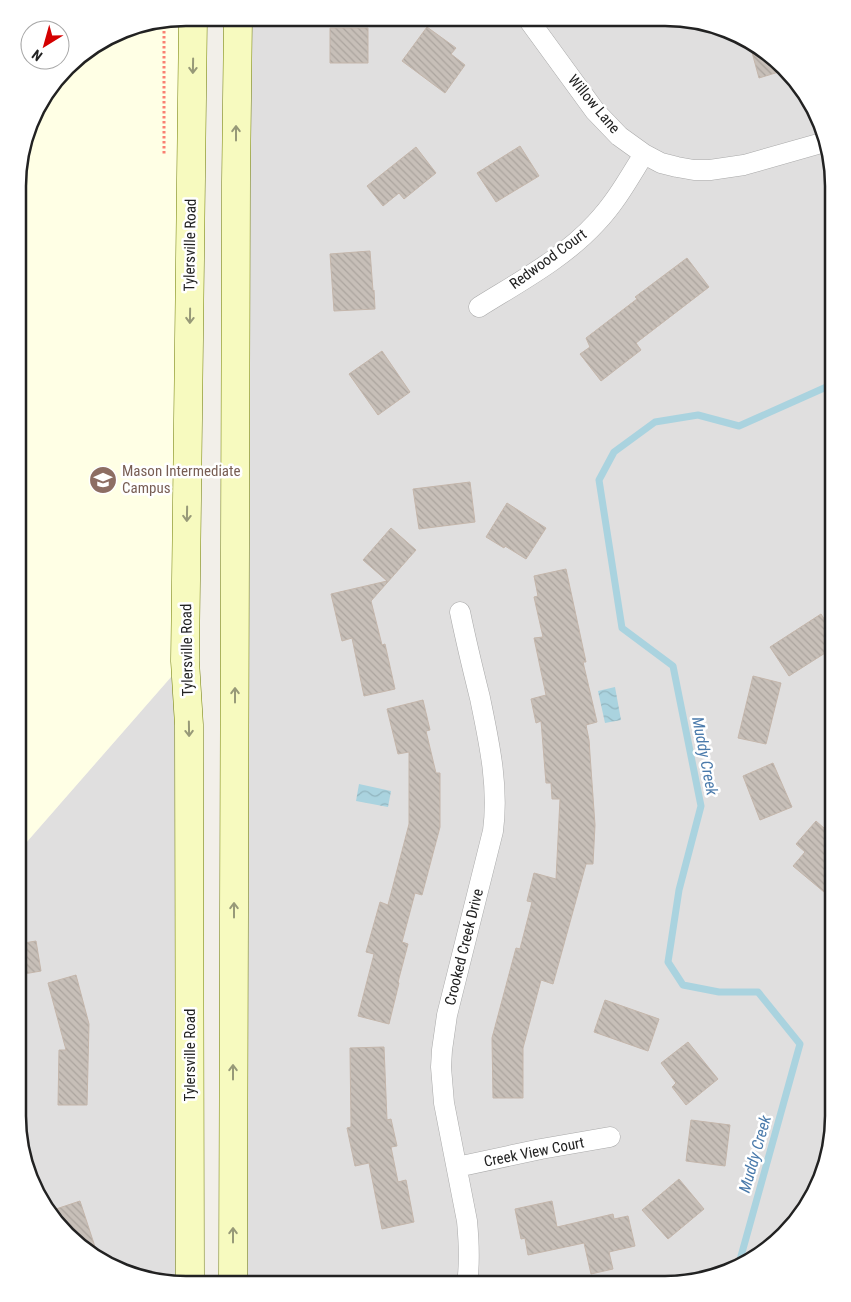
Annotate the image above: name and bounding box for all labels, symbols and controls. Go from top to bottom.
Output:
north arrow [20,20,70,70]
text: N [29,46,45,64]
one-way arrow [188,58,197,74]
street label: Willow Lane [564,71,624,137]
one-way arrow [231,125,241,141]
street label: Tylersville Road [180,198,200,292]
street label: Redwood Court [506,225,590,293]
one-way arrow [185,308,194,324]
place label: Mason Intermediate Campus [122,462,241,497]
school or university icon: Mason Intermediate Campus [88,465,118,495]
one-way arrow [182,505,192,521]
street label: Tylersville Road [177,603,197,697]
one-way arrow [230,687,240,703]
water label: Muddy Creek [688,715,722,798]
one-way arrow [184,720,194,736]
street label: Crooked Creek Drive [441,887,487,1007]
one-way arrow [229,902,239,918]
street label: Tylersville Road [181,1009,199,1101]
one-way arrow [228,1064,238,1080]
water label: Muddy Creek [735,1112,775,1195]
street label: Creek View Court [482,1133,586,1171]
one-way arrow [228,1227,238,1243]

